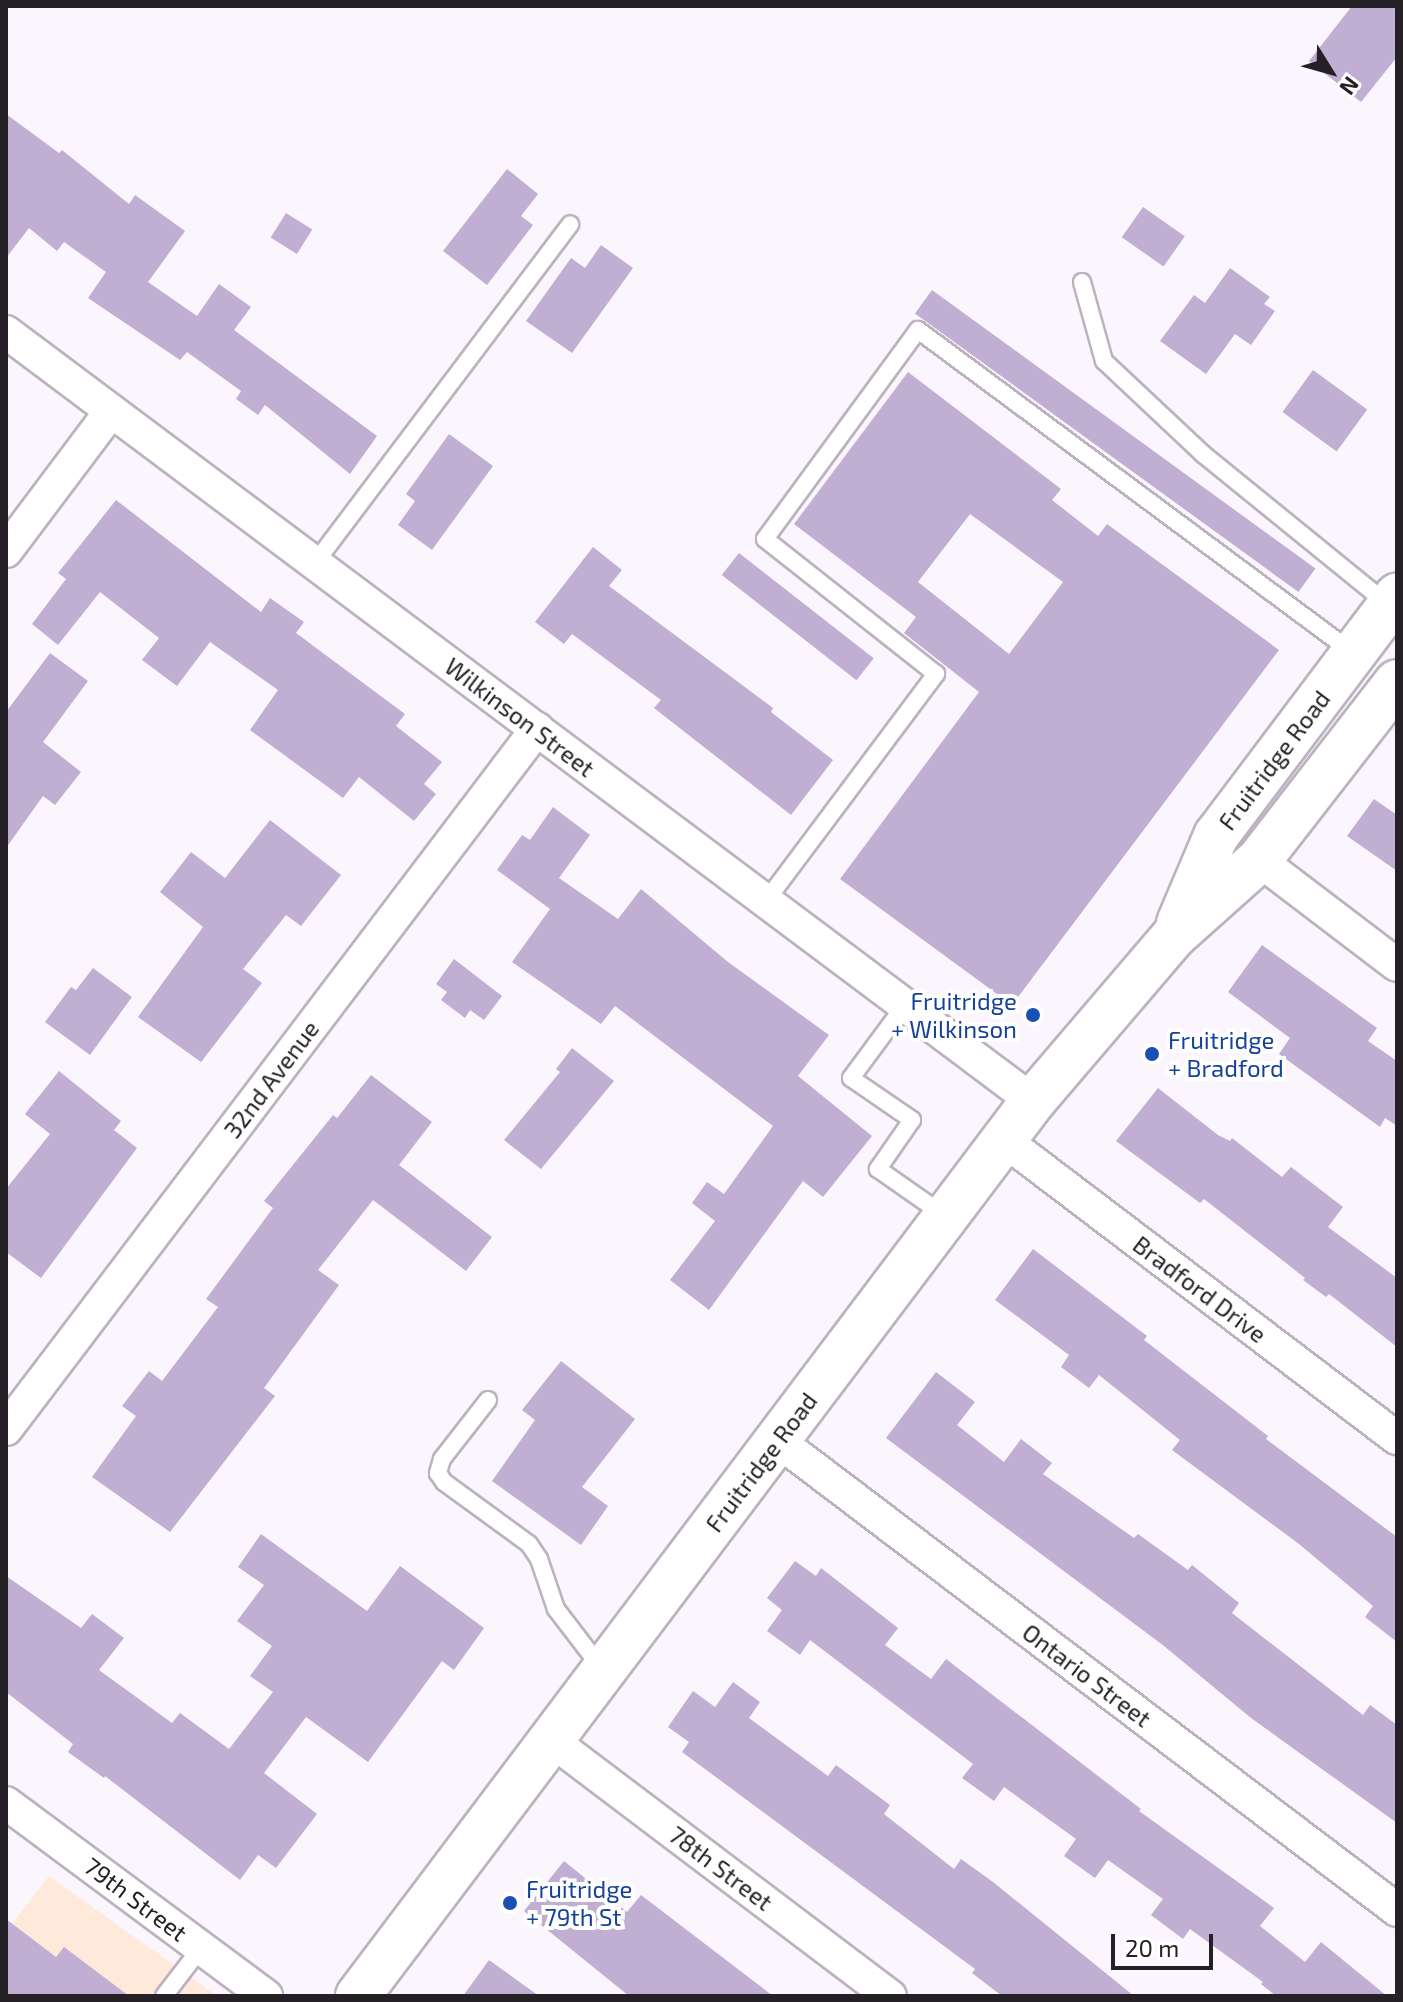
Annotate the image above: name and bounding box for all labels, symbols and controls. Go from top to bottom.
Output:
north arrow [1291,32,1371,112]
text: N [1335,72,1365,101]
street label: Wilkinson Street [440,651,600,783]
street label: Fruitridge Road [1212,685,1336,835]
place label: Fruitridge + Wilkinson [891,987,1017,1043]
marker: Fruitridge + Wilkinson [1024,1006,1042,1024]
street label: 32nd Avenue [217,1014,325,1144]
place label: Fruitridge + Bradford [1168,1026,1284,1082]
marker: Fruitridge + Bradford [1143,1045,1161,1063]
street label: Bradford Drive [1128,1230,1272,1348]
street label: Fruitridge Road [699,1387,823,1537]
street label: Ontario Street [1017,1617,1157,1733]
street label: 78th Street [664,1820,778,1916]
street label: 79th Street [79,1851,193,1947]
place label: Fruitridge + 79th St [526,1875,632,1931]
marker: Fruitridge + 79th St [501,1894,519,1912]
scale bar [1115,1918,1217,1968]
text: 20 m [1125,1933,1179,1962]

